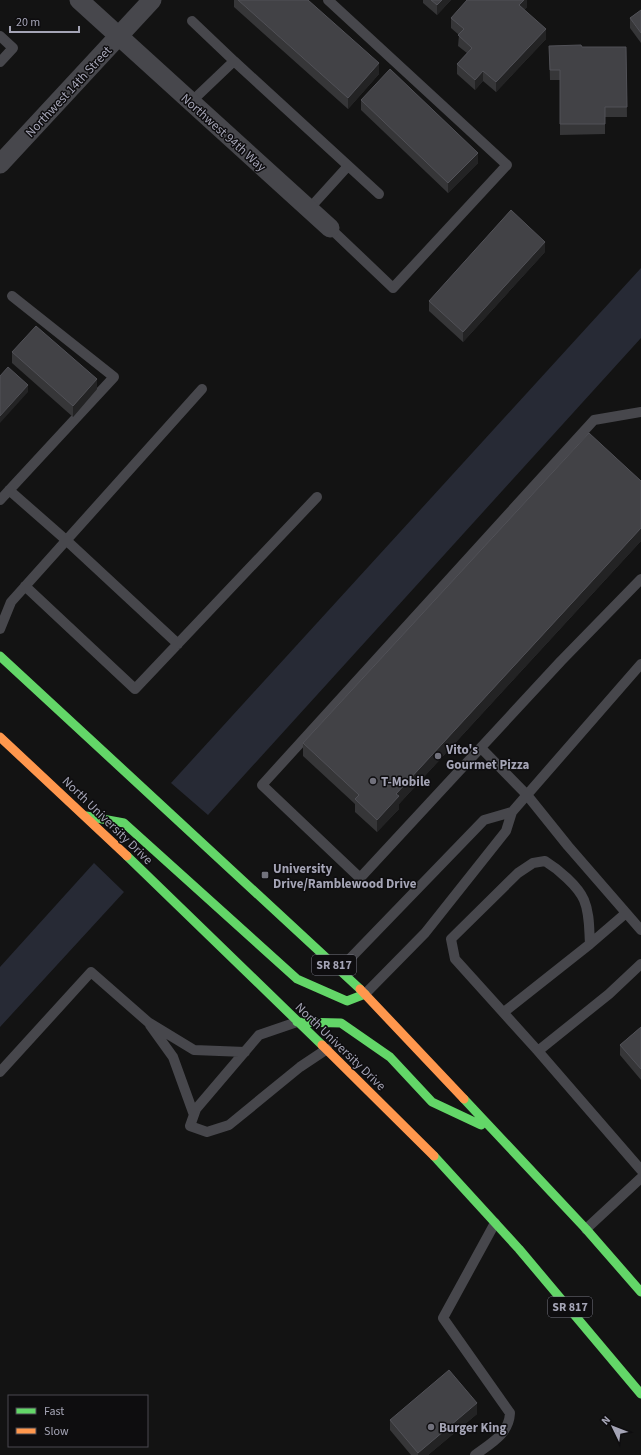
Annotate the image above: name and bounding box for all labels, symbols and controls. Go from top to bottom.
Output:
scale bar [10,8,79,34]
text: 20 m [16,14,40,31]
street label: Northwest 14th Street [22,42,116,141]
street label: Northwest 94th Way [177,90,270,176]
place label: Vito's Gourmet Pizza [445,741,530,774]
marker: Vito's Gourmet Pizza [433,751,443,761]
street label: North University Drive [58,773,157,869]
place label: T-Mobile [381,773,431,791]
marker: T-Mobile [368,776,378,786]
place label: University Drive/Ramblewood Drive [273,860,417,893]
marker: University Drive/Ramblewood Drive [260,870,270,880]
road number: SR 817 [312,955,356,975]
street label: North University Drive [291,999,390,1095]
road number: SR 817 [548,1297,592,1317]
legend [8,1395,148,1447]
text: Fast [44,1403,64,1420]
north arrow [593,1407,633,1447]
text: N [598,1413,614,1428]
place label: Burger King [439,1419,507,1437]
marker: Burger King [426,1422,436,1432]
text: Slow [44,1423,69,1440]

